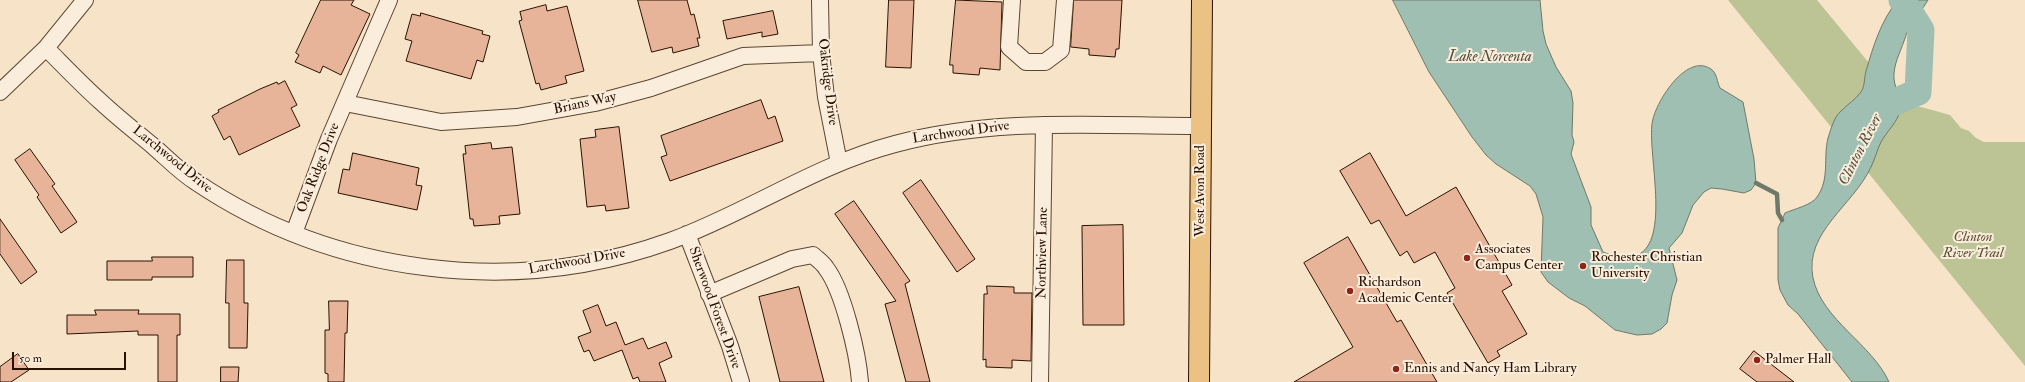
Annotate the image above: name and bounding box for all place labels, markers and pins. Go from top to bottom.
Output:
place label: Associates Campus Center [1475,242,1563,274]
place label: Rochester Christian University [1591,250,1702,282]
marker: Associates Campus Center [1462,253,1472,263]
marker: Rochester Christian University [1578,261,1588,271]
place label: Richardson Academic Center [1358,275,1453,308]
marker: Richardson Academic Center [1345,286,1355,296]
place label: Palmer Hall [1765,352,1831,368]
marker: Palmer Hall [1752,355,1762,365]
place label: Ennis and Nancy Ham Library [1404,361,1577,377]
marker: Ennis and Nancy Ham Library [1391,364,1401,374]

